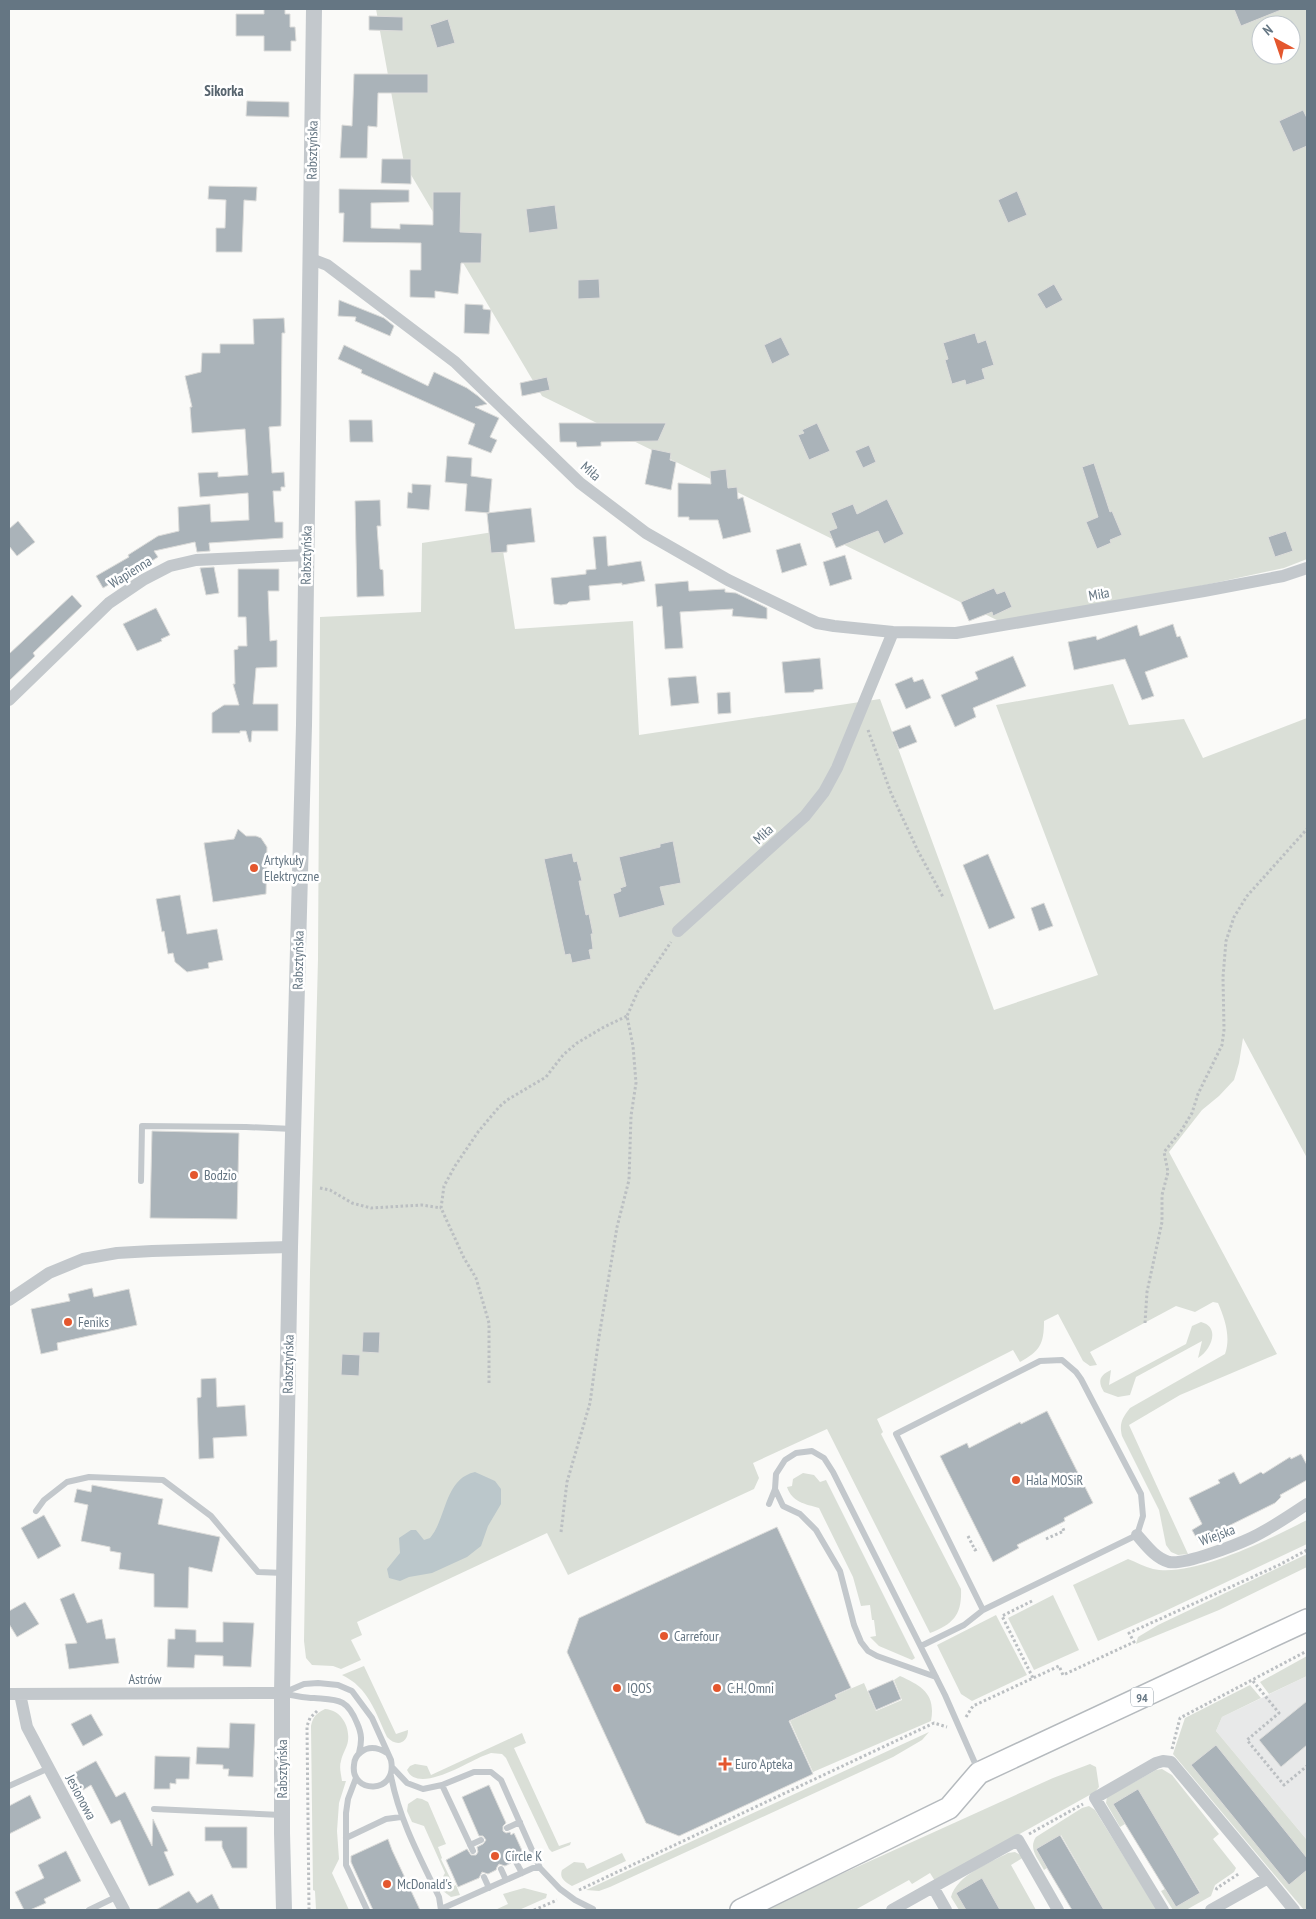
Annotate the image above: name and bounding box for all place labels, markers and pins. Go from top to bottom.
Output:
place label: Artykuły Elektryczne [264,851,319,885]
marker: Artykuły Elektryczne [248,862,260,874]
place label: Bodzio [204,1166,237,1184]
marker: Bodzio [188,1169,200,1181]
place label: Feniks [78,1313,109,1331]
marker: Feniks [62,1316,74,1328]
place label: Hala MOSiR [1026,1471,1084,1489]
marker: Hala MOSiR [1010,1474,1022,1486]
place label: Carrefour [674,1627,719,1645]
marker: Carrefour [658,1630,670,1642]
place label: IQOS [627,1679,652,1697]
place label: C.H. Omni [727,1679,774,1697]
marker: IQOS [611,1682,623,1694]
marker: C.H. Omni [711,1682,723,1694]
place label: Euro Apteka [735,1755,793,1773]
marker: Euro Apteka [719,1758,731,1770]
place label: Circle K [505,1847,542,1865]
marker: Circle K [489,1850,501,1862]
place label: McDonald's [397,1875,452,1893]
marker: McDonald's [381,1878,393,1890]

